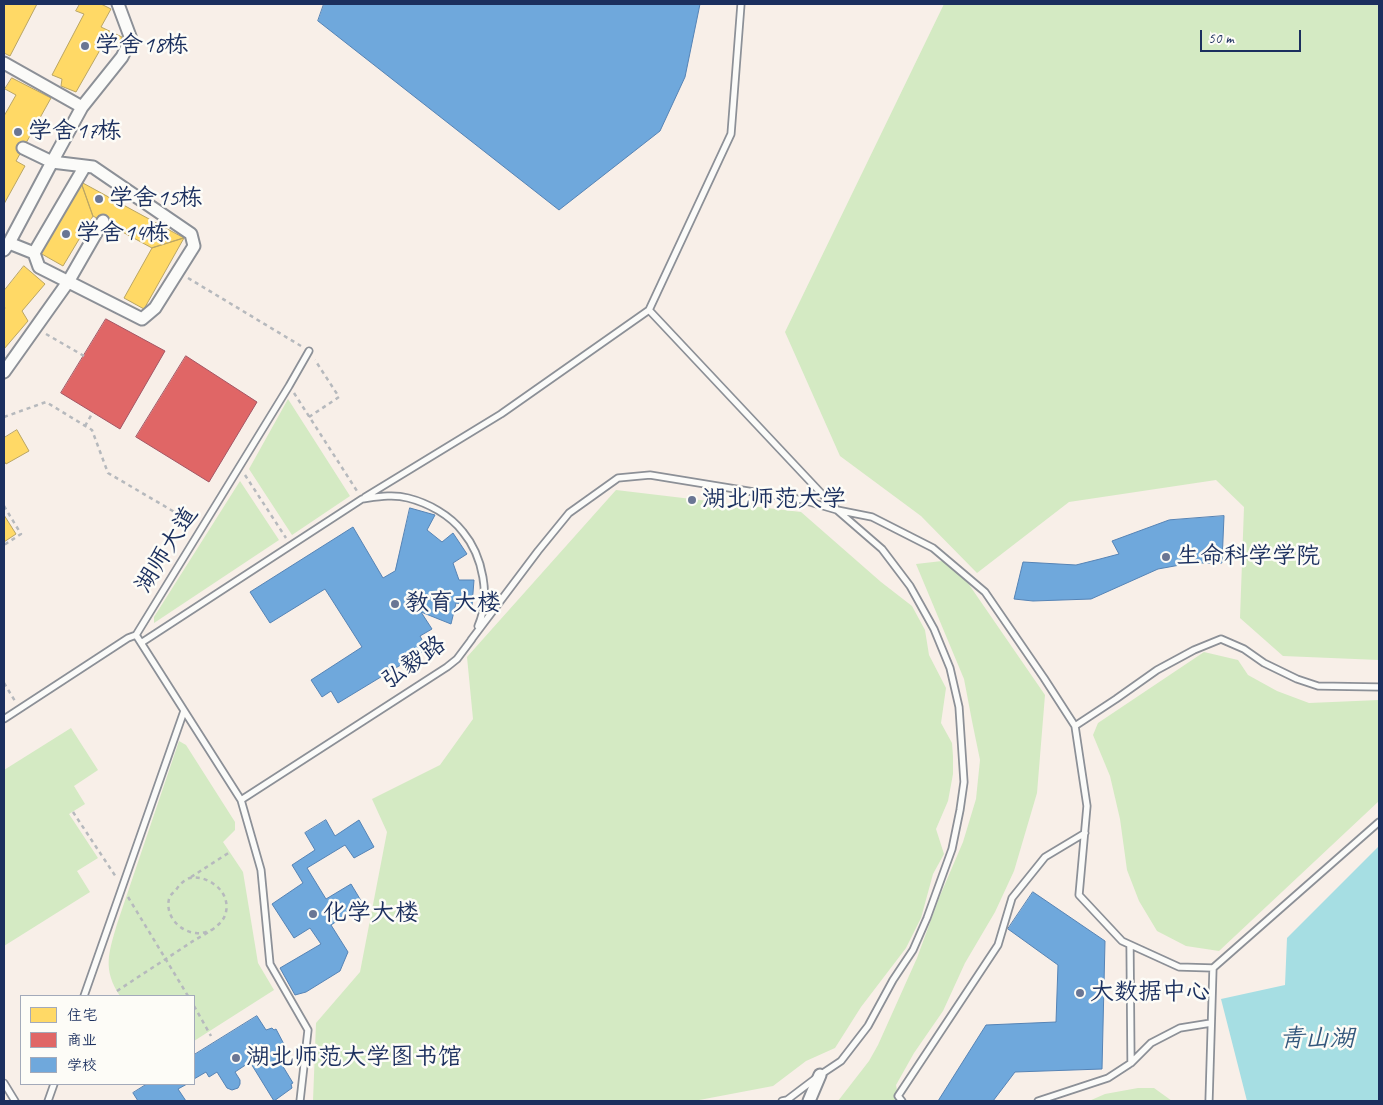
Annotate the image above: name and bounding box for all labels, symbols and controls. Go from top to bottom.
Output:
scale bar [1203,20,1304,52]
text: 50 m [1208,29,1234,48]
place label: 学舍18栋 [95,32,189,60]
marker: 学舍18栋 [79,40,91,52]
place label: 学舍17栋 [28,118,122,146]
marker: 学舍17栋 [12,126,24,138]
place label: 学舍15栋 [109,185,203,213]
marker: 学舍15栋 [93,193,105,205]
place label: 学舍14栋 [76,220,170,248]
marker: 学舍14栋 [60,228,72,240]
place label: 湖北师范大学 [702,486,846,514]
marker: 湖北师范大学 [686,494,698,506]
street label: 湖师大道 [129,502,205,598]
place label: 生命科学学院 [1176,543,1320,571]
marker: 生命科学学院 [1160,551,1172,563]
place label: 教育大楼 [405,590,501,618]
marker: 教育大楼 [389,598,401,610]
street label: 弘毅路 [376,630,452,696]
place label: 化学大楼 [323,900,419,928]
marker: 化学大楼 [307,908,319,920]
place label: 大数据中心 [1090,979,1210,1007]
marker: 大数据中心 [1074,987,1086,999]
legend [20,995,195,1085]
text: 住宅 [67,1006,97,1025]
water label: 青山湖 [1280,1024,1354,1054]
text: 商业 [67,1031,97,1050]
place label: 湖北师范大学图书馆 [246,1044,462,1072]
marker: 湖北师范大学图书馆 [230,1052,242,1064]
text: 学校 [67,1056,97,1075]

